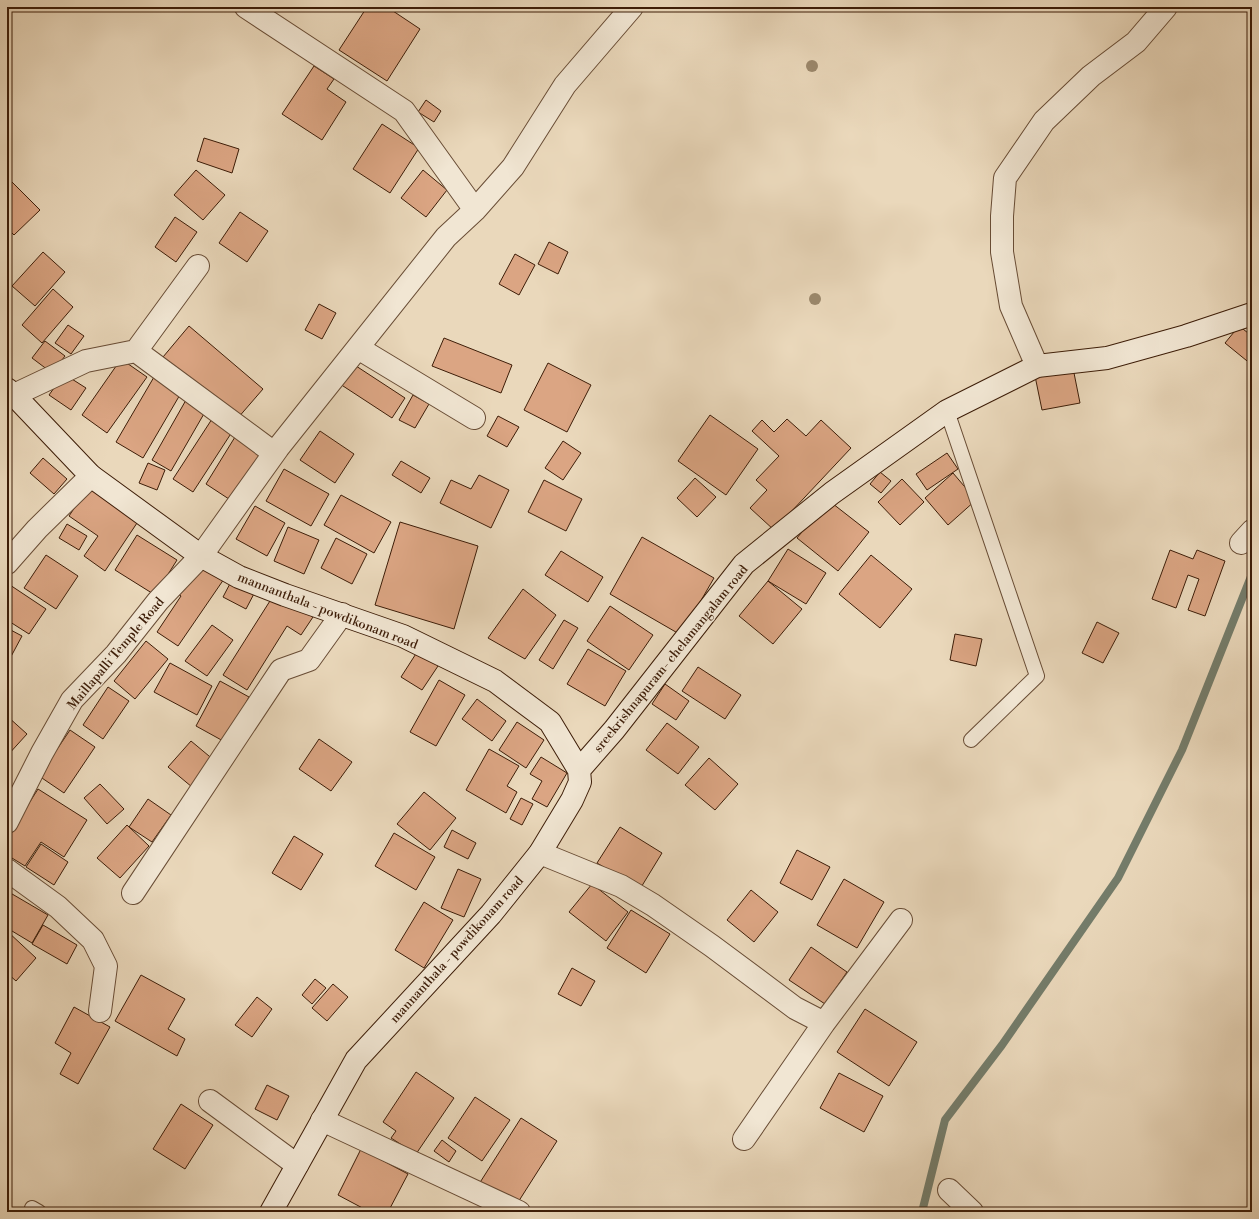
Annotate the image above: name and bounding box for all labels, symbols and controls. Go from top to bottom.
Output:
street label: sreekrishnapuram- chelamangalam road [590,561,752,756]
street label: mannanthala - powdikonam road [235,569,421,653]
street label: Maillapalli Temple Road [64,594,168,713]
street label: mannanthala - powdikonam road [387,873,527,1026]

